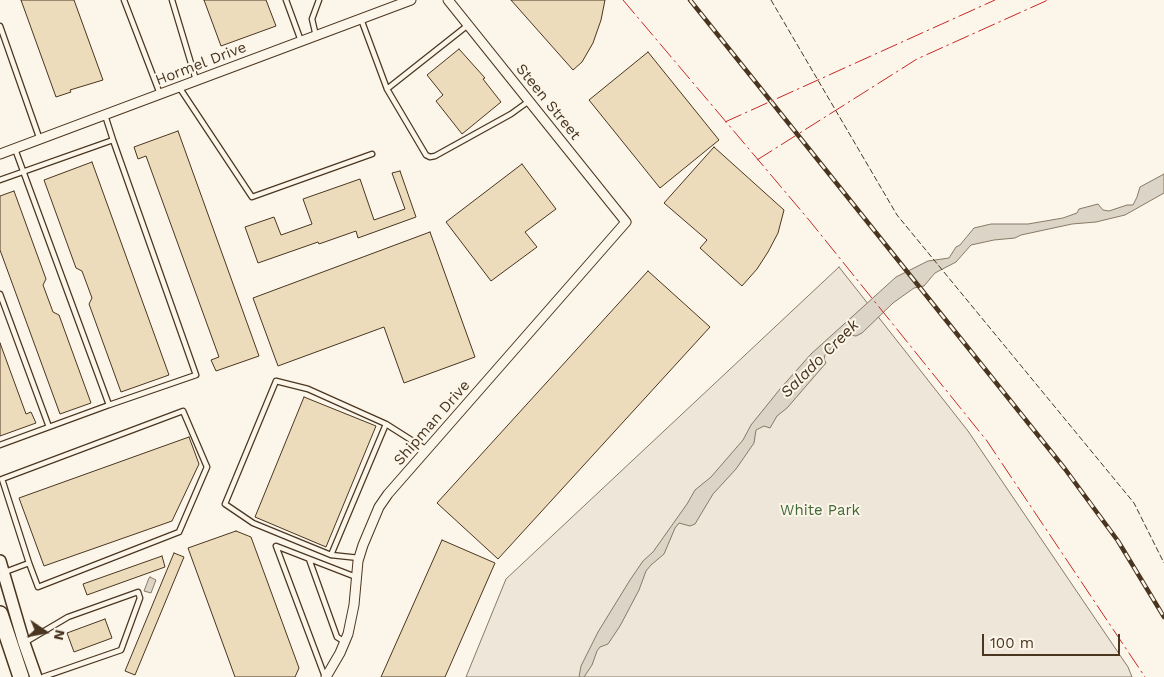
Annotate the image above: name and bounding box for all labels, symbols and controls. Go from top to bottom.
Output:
street label: Hormel Drive [153,38,249,90]
street label: Steen Street [512,60,584,144]
water label: Salado Creek [777,316,863,402]
street label: Shipman Drive [390,377,474,469]
park label: White Park [780,502,860,520]
north arrow [20,607,70,657]
scale bar [984,624,1122,656]
text: N [51,628,69,642]
text: 100 m [990,634,1034,652]

